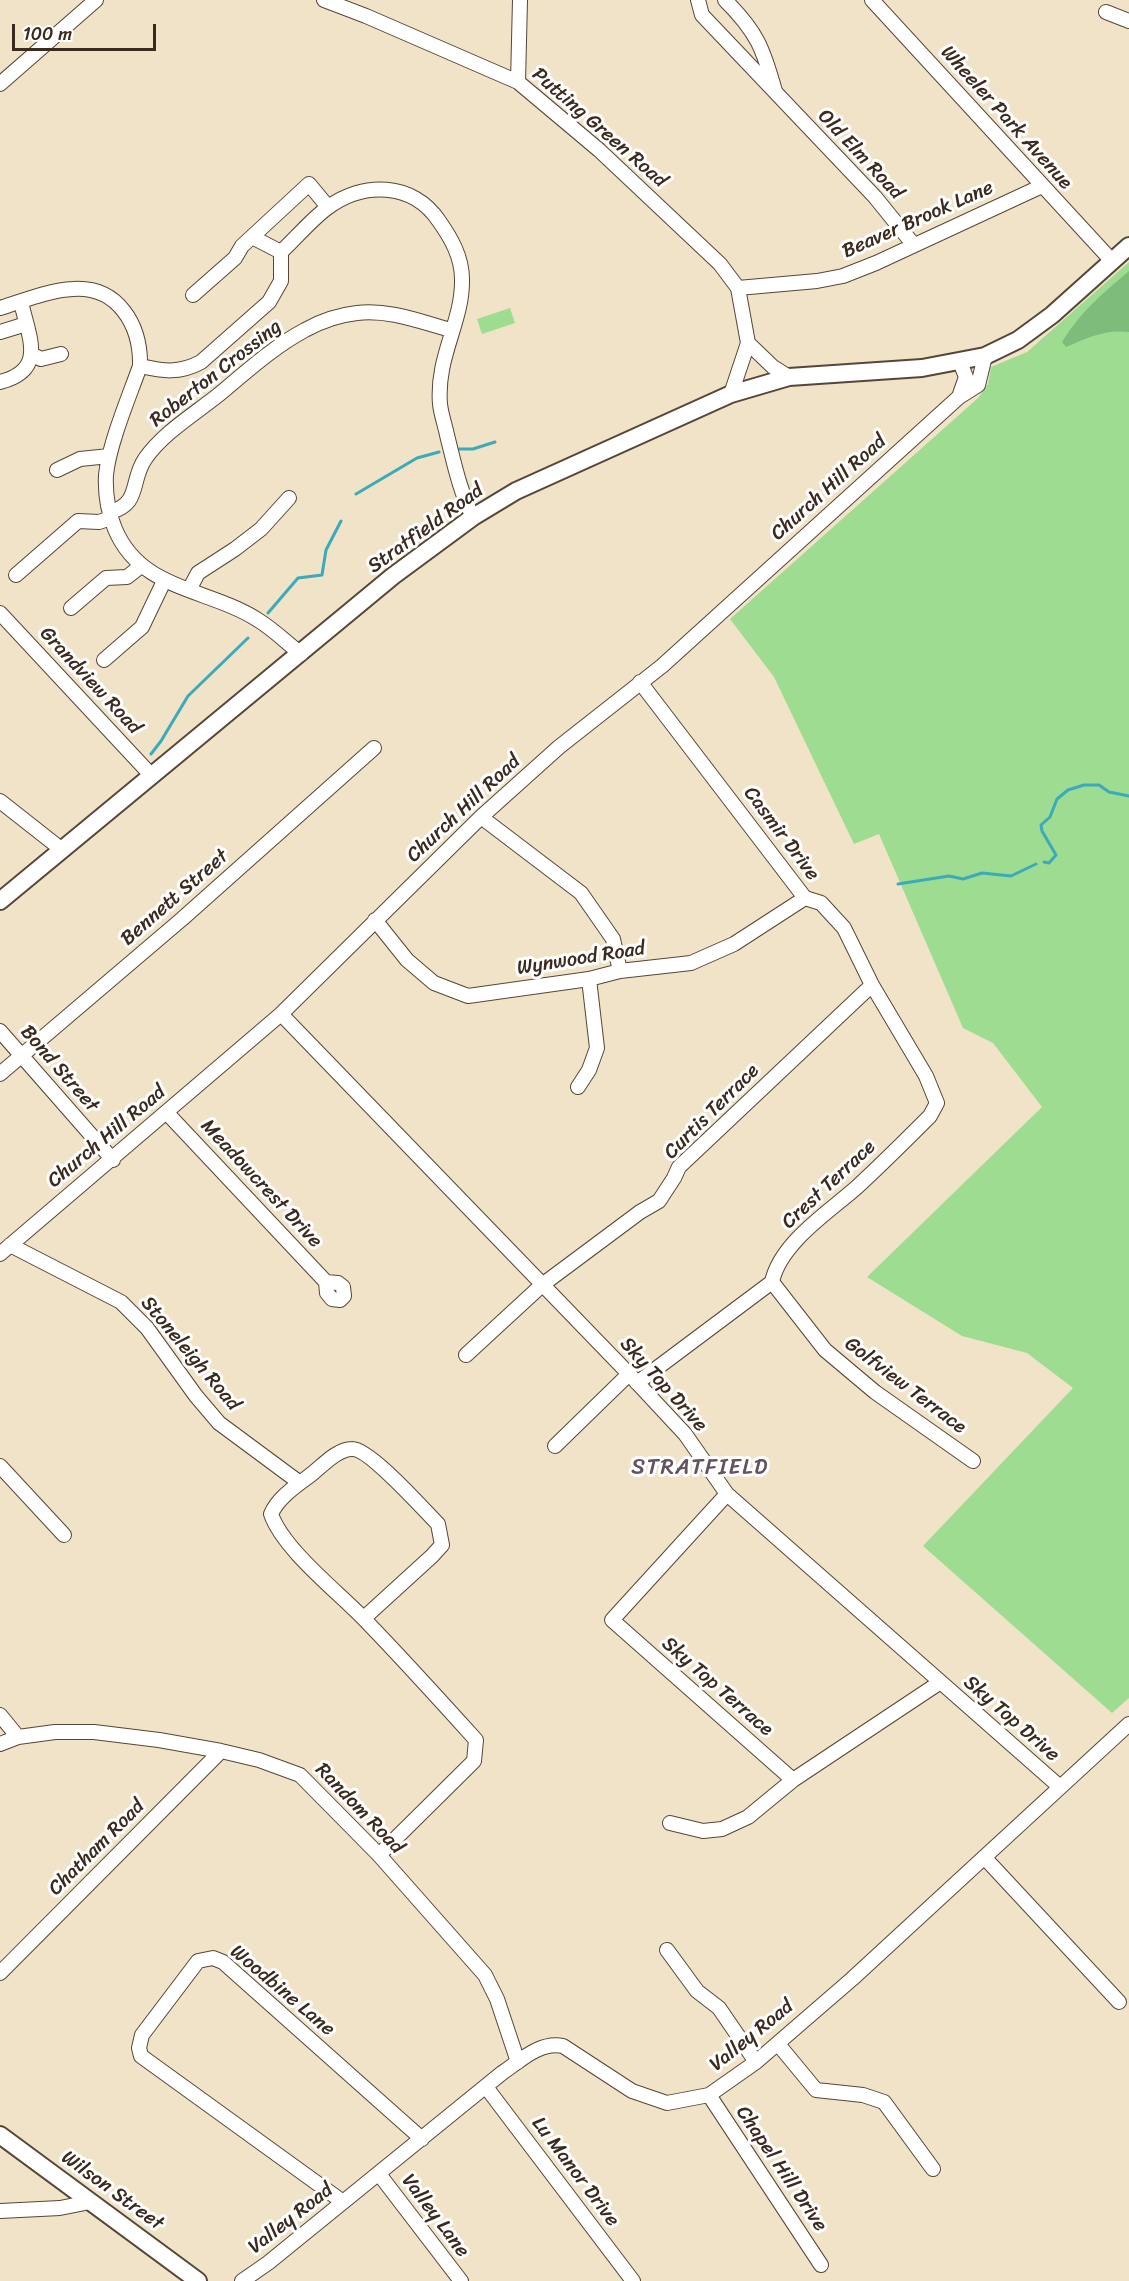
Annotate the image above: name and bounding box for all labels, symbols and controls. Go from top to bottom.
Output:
scale bar [15,12,159,50]
text: 100 m [23,18,72,50]
street label: Wheeler Park Avenue [935,41,1077,195]
street label: Putting Green Road [527,63,671,193]
street label: Old Elm Road [812,105,908,205]
street label: Beaver Brook Lane [839,176,997,264]
street label: Roberton Crossing [145,315,287,433]
street label: Church Hill Road [766,430,892,546]
street label: Stratfield Road [364,479,488,579]
street label: Grandview Road [34,622,146,740]
street label: Church Hill Road [402,750,526,868]
street label: Casmir Drive [738,782,824,886]
street label: Bennett Street [116,845,234,951]
street label: Wynwood Road [515,937,647,981]
street label: Bond Street [15,1021,103,1117]
street label: Curtis Terrace [659,1059,765,1165]
street label: Church Hill Road [43,1081,171,1193]
street label: Meadowcrest Drive [195,1115,327,1253]
street label: Crest Terrace [777,1136,881,1234]
street label: Stoneleigh Road [135,1292,245,1416]
street label: Golfview Terrace [839,1332,971,1440]
street label: Sky Top Drive [614,1333,712,1437]
district label: STRATFIELD [633,1455,767,1481]
street label: Sky Top Terrace [656,1632,778,1742]
street label: Sky Top Drive [958,1671,1064,1767]
street label: Random Road [310,1759,408,1859]
street label: Chatham Road [44,1795,150,1901]
street label: Woodbine Lane [225,1940,339,2042]
street label: Valley Road [705,1995,799,2077]
street label: Chapel Hill Drive [730,2102,832,2236]
street label: Lu Manor Drive [526,2112,624,2232]
street label: Wilson Street [56,2146,168,2236]
street label: Valley Lane [396,2170,474,2262]
street label: Valley Road [244,2179,338,2259]

